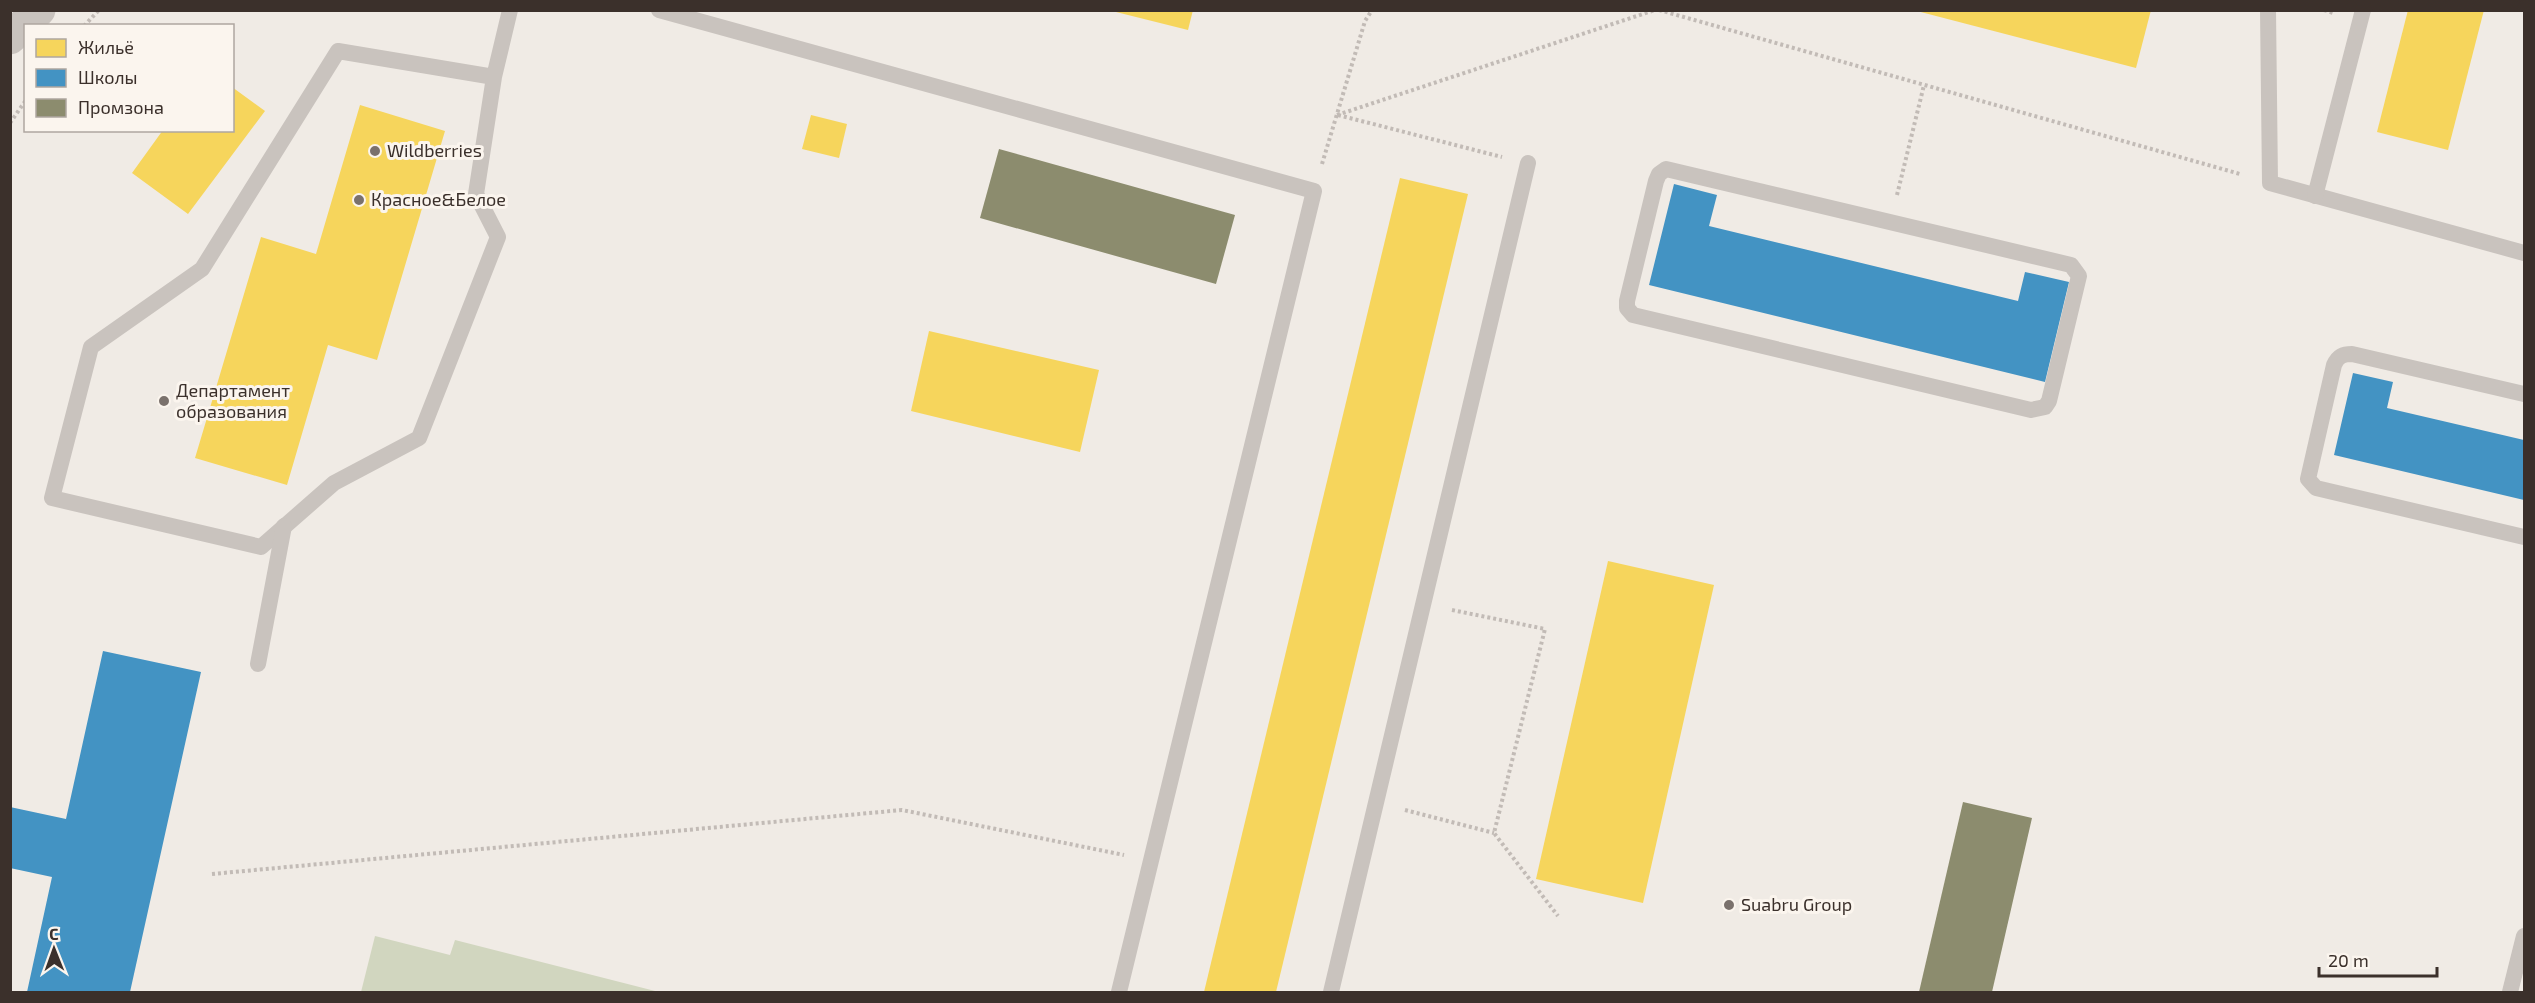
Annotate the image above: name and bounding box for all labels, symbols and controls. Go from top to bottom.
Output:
legend [24,24,234,132]
text: Жильё [78,36,134,58]
text: Школы [78,66,138,88]
text: Промзона [78,96,164,118]
place label: Wildberries [387,139,482,161]
marker: Wildberries [368,144,382,158]
place label: Красное&Белое [371,188,506,210]
marker: Красное&Белое [352,193,366,207]
place label: Департамент образования [176,379,290,422]
marker: Департамент образования [157,394,171,408]
place label: Suabru Group [1741,893,1852,915]
marker: Suabru Group [1722,898,1736,912]
north arrow [24,919,84,979]
text: С [49,924,59,943]
scale bar [2319,940,2438,978]
text: 20 m [2328,949,2369,971]

